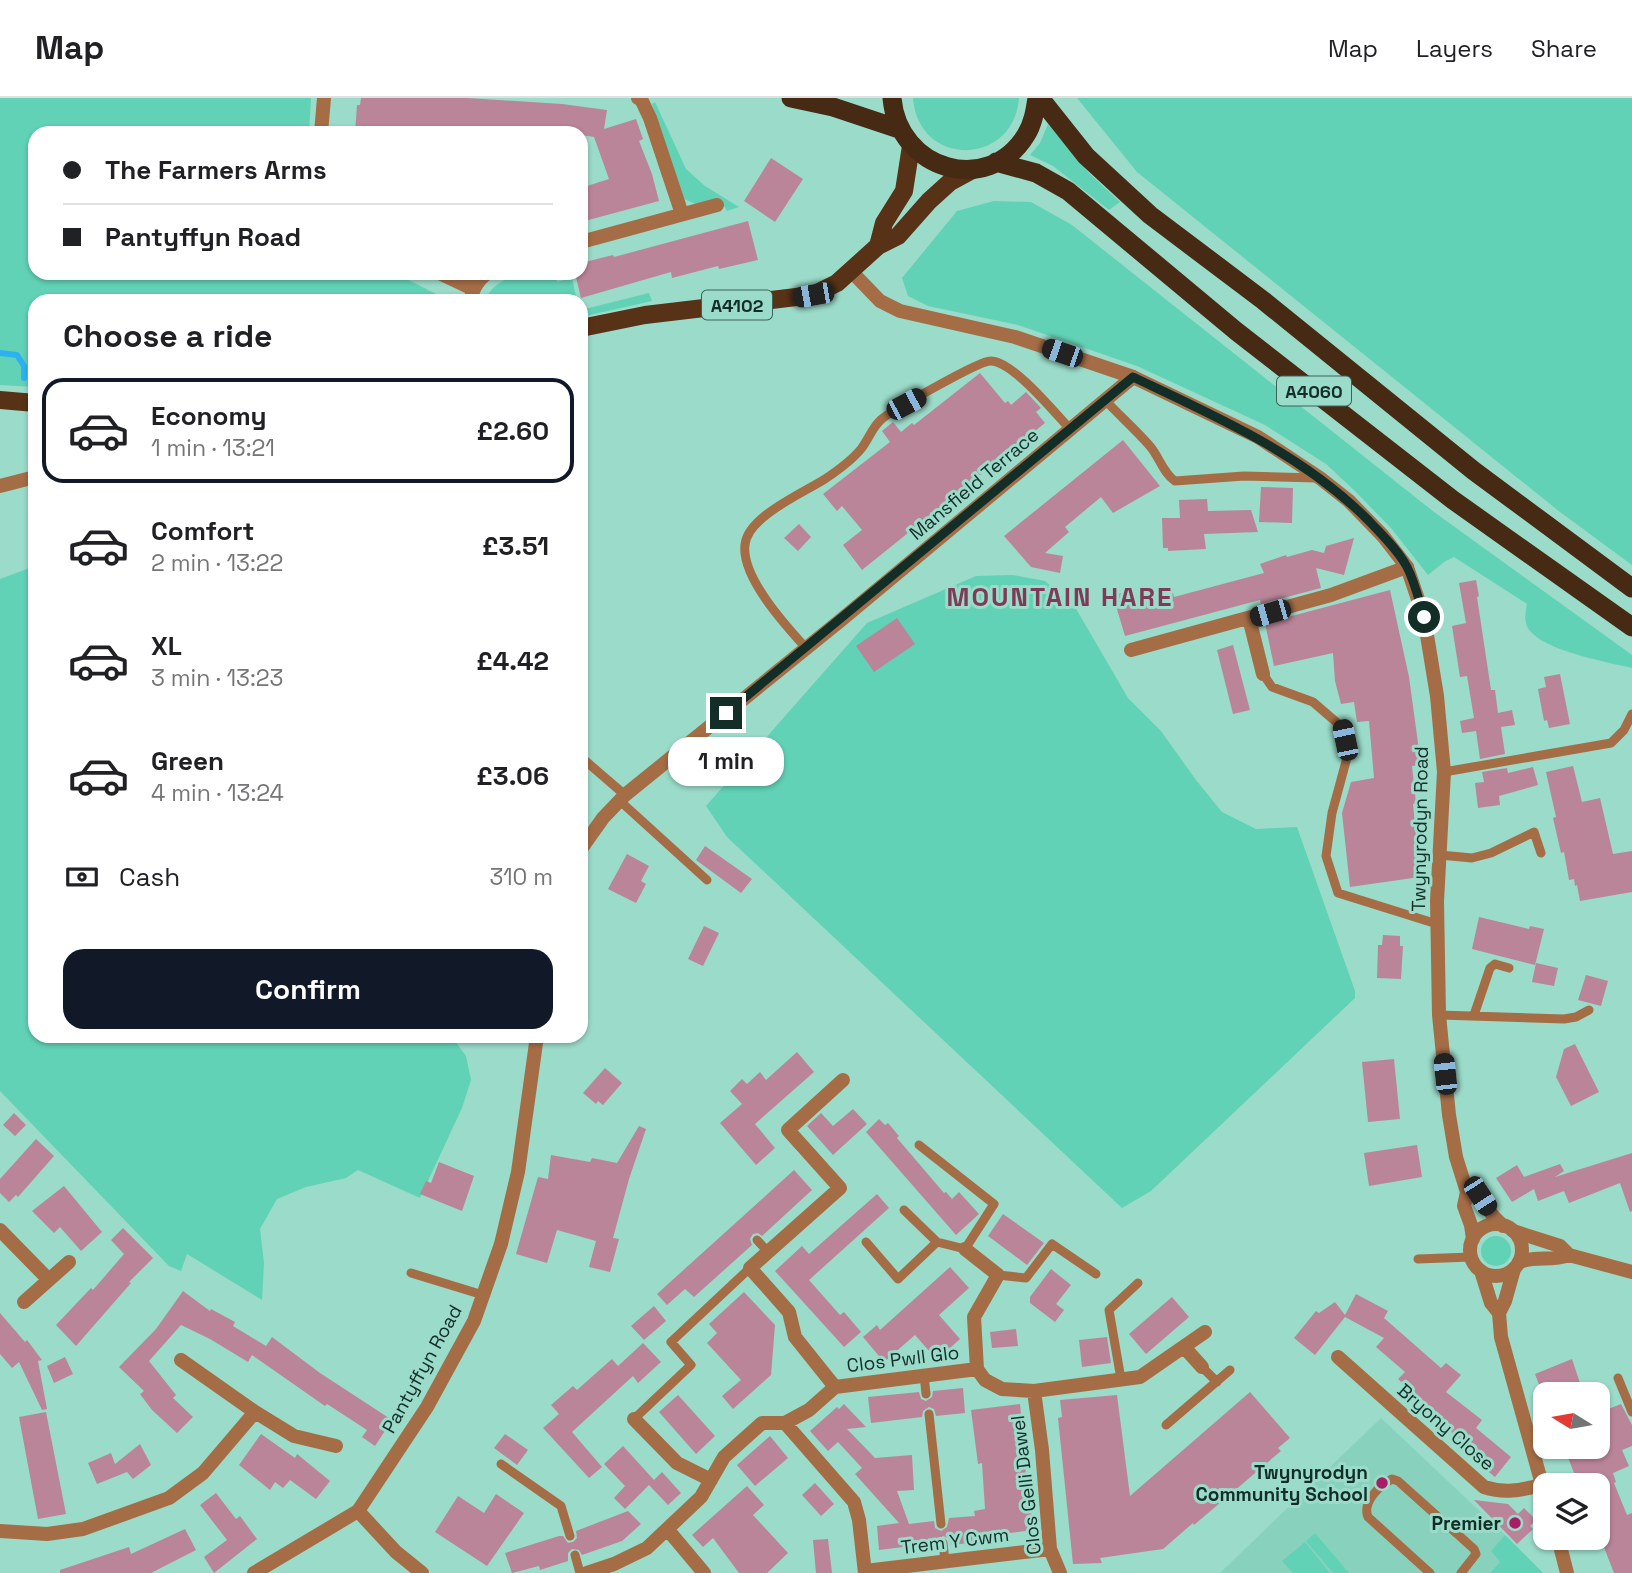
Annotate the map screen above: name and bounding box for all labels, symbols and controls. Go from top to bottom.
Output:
text: Map [35,27,104,69]
text: Map [1328,33,1378,64]
text: Layers [1416,33,1493,64]
text: Share [1531,33,1597,64]
text: The Farmers Arms [105,153,327,187]
text: Pantyffyn Road [105,220,301,254]
car [791,281,836,309]
road number: A4102 [702,290,772,320]
text: Choose a ride [63,316,273,356]
car [1039,336,1086,370]
road number: A4060 [1277,376,1351,405]
car [883,385,930,423]
icon: car [67,399,130,462]
text: Economy [151,399,267,433]
text: £2.60 [477,414,549,448]
street label: Mansfield Terrace [904,422,1044,546]
text: 1 min · 13:21 [151,433,275,463]
icon: car [67,514,130,577]
text: Comfort [151,514,254,548]
text: £3.51 [482,529,549,563]
text: 2 min · 13:22 [151,548,283,578]
district label: MOUNTAIN HARE [947,580,1173,614]
car [1247,597,1294,629]
route start [1408,601,1440,633]
icon: car [67,629,130,692]
text: XL [151,629,182,663]
text: £4.42 [476,644,549,678]
text: 3 min · 13:23 [151,663,283,693]
route end [710,697,742,729]
car [1331,717,1360,763]
callout: 1 min [668,738,784,786]
icon: car [67,744,130,807]
text: Green [151,744,224,778]
text: 1 min [698,746,754,776]
street label: Twynyrodyn Road [1406,746,1434,912]
text: £3.06 [476,759,549,793]
text: 4 min · 13:24 [151,778,284,808]
icon: cash [63,858,101,896]
text: Cash [119,860,180,894]
text: 310 m [489,862,553,892]
button: Confirm [63,949,553,1029]
car [1433,1052,1458,1096]
car [1460,1173,1501,1219]
street label: Pantyffyn Road [376,1300,468,1438]
street label: Clos Pwll Glo [845,1340,961,1378]
street label: Bryony Close [1392,1378,1500,1476]
north arrow [1533,1382,1610,1460]
map controls [1533,1382,1610,1550]
street label: Clos Gelli Dawel [1005,1414,1047,1556]
place label: Twynyrodyn Community School [1196,1460,1368,1507]
button: layers [1533,1473,1610,1550]
marker: Twynyrodyn Community School [1374,1475,1390,1491]
place label: Premier [1432,1511,1501,1536]
marker: Premier [1507,1515,1523,1531]
street label: Trem Y Cwm [899,1522,1011,1560]

